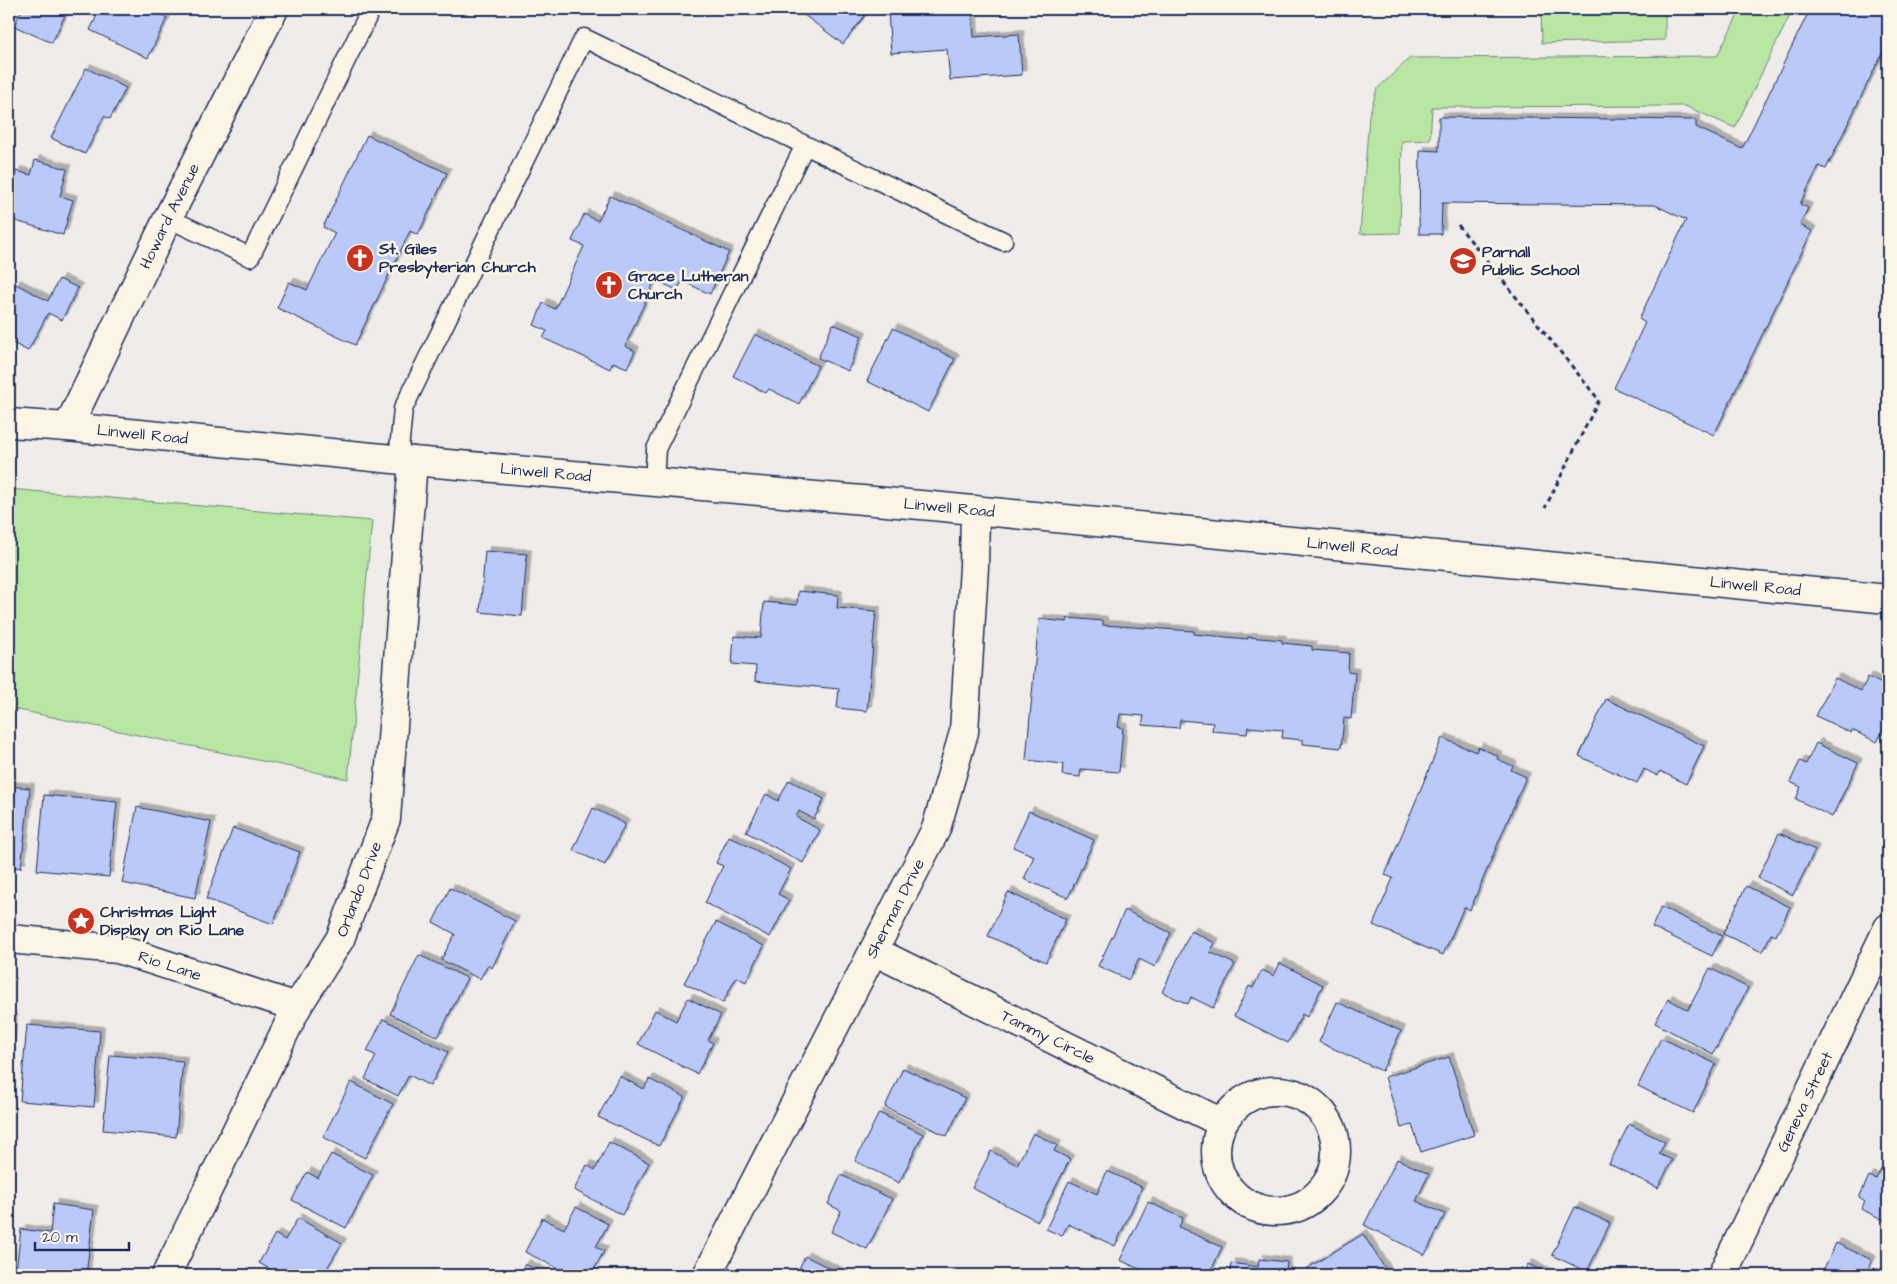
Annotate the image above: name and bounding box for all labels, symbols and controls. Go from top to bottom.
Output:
street label: Howard Avenue [134,159,205,273]
place label: St. Giles Presbyterian Church [378,238,537,279]
place label: Parnall Public School [1482,241,1580,281]
church icon: St. Giles Presbyterian Church [345,243,375,273]
school or university icon: Parnall Public School [1448,246,1478,276]
place label: Grace Lutheran Church [628,265,748,305]
church icon: Grace Lutheran Church [594,270,624,300]
street label: Linwell Road [96,419,189,450]
street label: Linwell Road [499,458,592,487]
street label: Linwell Road [903,493,996,523]
street label: Linwell Road [1306,532,1399,562]
street label: Linwell Road [1709,571,1802,601]
street label: Orlando Drive [331,838,387,940]
street label: Sherman Drive [860,855,930,962]
place label: Christmas Light Display on Rio Lane [100,901,244,942]
place icon: Christmas Light Display on Rio Lane [66,906,96,936]
street label: Rio Lane [136,945,205,986]
street label: Tammy Circle [997,1004,1099,1070]
street label: Geneva Street [1772,1048,1838,1156]
scale bar [35,1219,129,1251]
text: 20 m [42,1227,78,1248]

